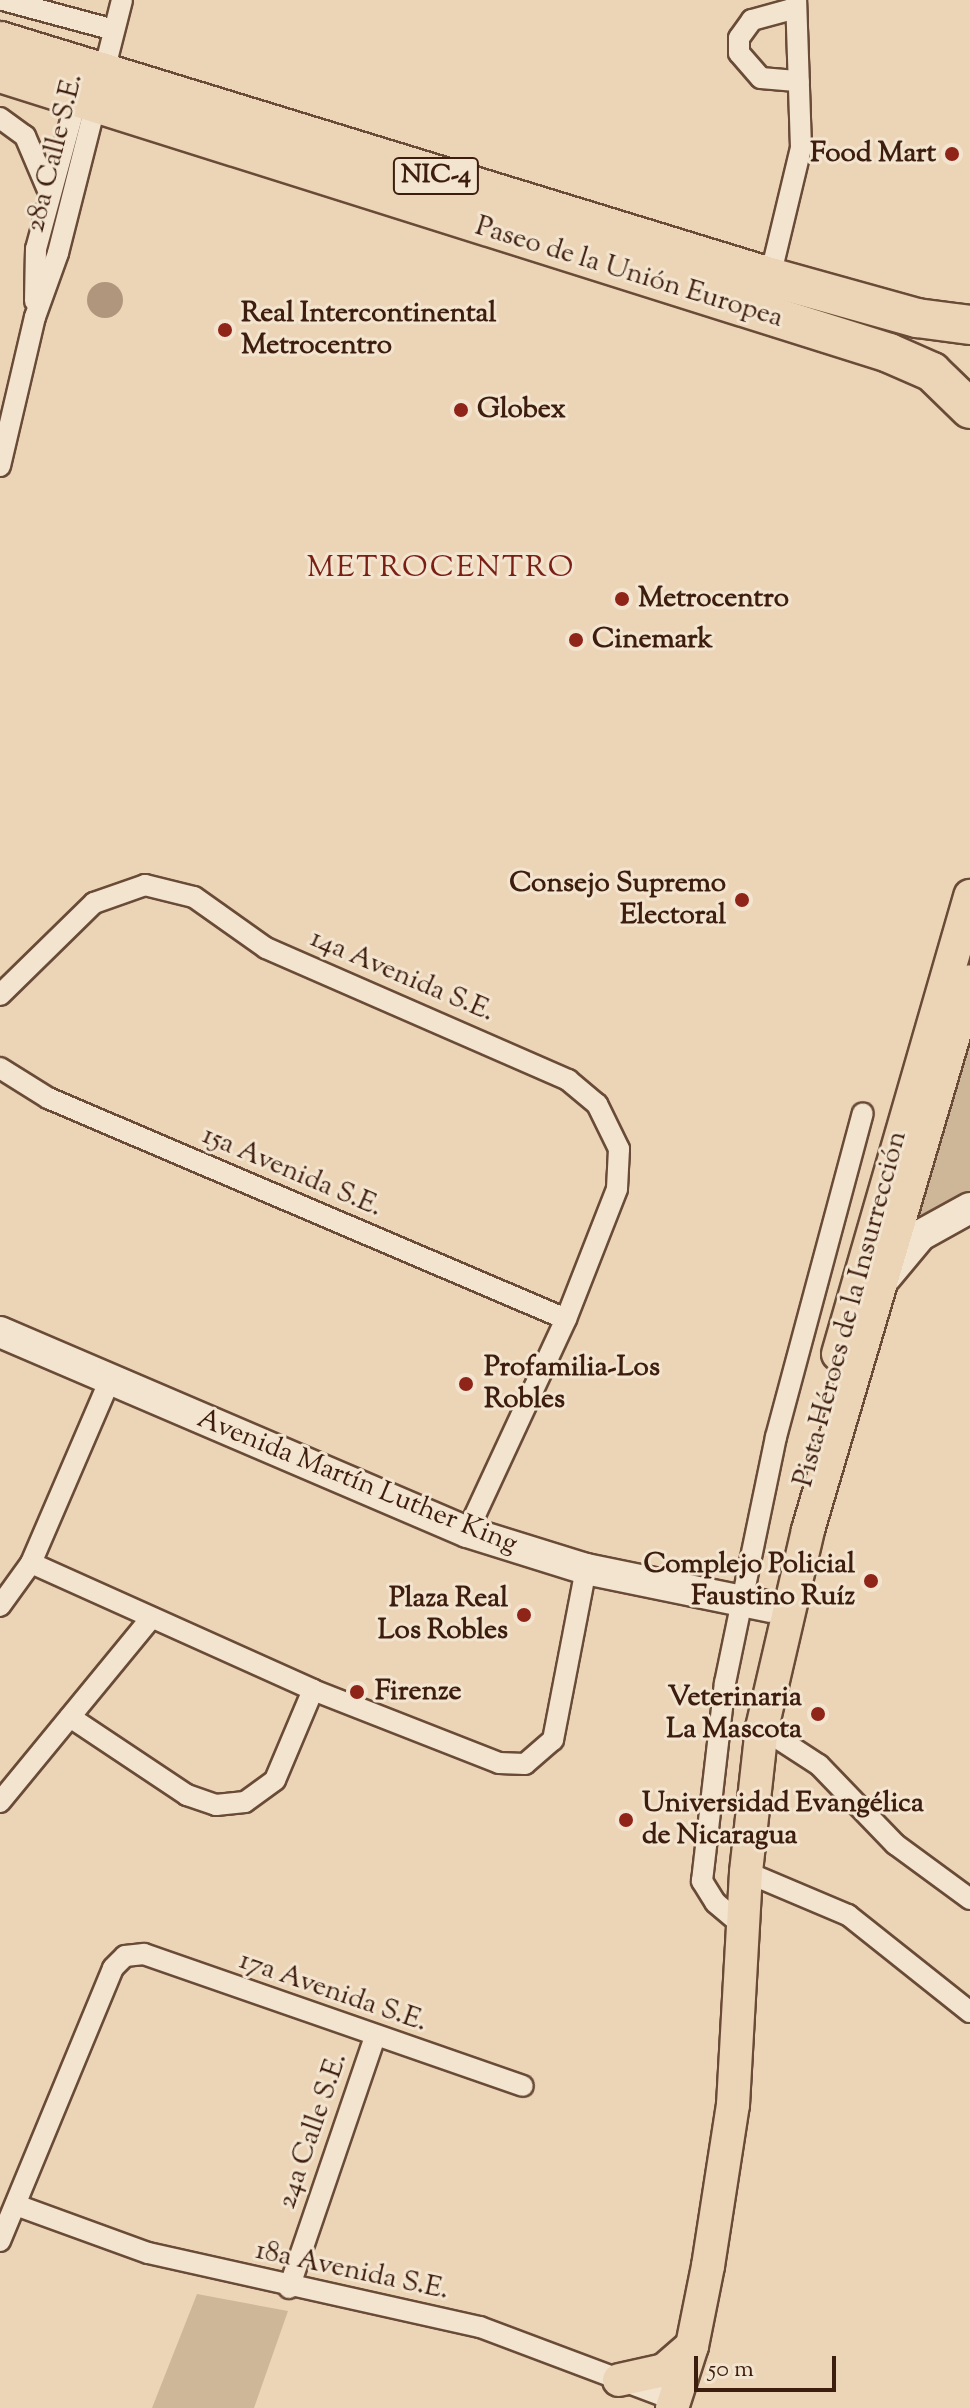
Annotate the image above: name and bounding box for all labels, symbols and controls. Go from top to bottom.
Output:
street label: 28a Calle S.E. [19,70,91,236]
place label: Food Mart [810,137,936,171]
marker: Food Mart [943,145,961,163]
road number: NIC-4 [392,154,480,198]
street label: Paseo de la Unión Europea [471,210,787,336]
place label: Real Intercontinental Metrocentro [241,297,496,363]
marker: Real Intercontinental Metrocentro [216,321,234,339]
place label: Globex [477,393,566,427]
marker: Globex [452,401,470,419]
district label: METROCENTRO [307,551,575,587]
place label: Metrocentro [638,582,789,616]
marker: Metrocentro [613,590,631,608]
place label: Cinemark [592,623,713,657]
marker: Cinemark [567,631,585,649]
place label: Consejo Supremo Electoral [509,867,726,933]
marker: Consejo Supremo Electoral [733,891,751,909]
street label: 14a Avenida S.E. [305,922,499,1030]
street label: 15a Avenida S.E. [197,1119,387,1225]
street label: Pista Héroes de la Insurrección [787,1127,915,1491]
place label: Profamilia-Los Robles [484,1351,660,1417]
marker: Profamilia-Los Robles [455,1373,477,1395]
street label: Avenida Martín Luther King [192,1402,522,1562]
place label: Complejo Policial Faustino Ruíz [643,1548,855,1614]
marker: Complejo Policial Faustino Ruíz [862,1572,880,1590]
place label: Plaza Real Los Robles [378,1582,508,1648]
marker: Plaza Real Los Robles [515,1606,533,1624]
place label: Firenze [375,1675,462,1709]
marker: Firenze [346,1681,368,1703]
place label: Veterinaria La Mascota [666,1681,802,1747]
marker: Veterinaria La Mascota [809,1705,827,1723]
place label: Universidad Evangélica de Nicaragua [642,1787,924,1853]
marker: Universidad Evangélica de Nicaragua [617,1811,635,1829]
street label: 17a Avenida S.E. [235,1944,431,2040]
street label: 24a Calle S.E. [271,2049,355,2213]
street label: 18a Avenida S.E. [252,2234,452,2308]
scale bar [698,2340,840,2390]
text: 50 m [708,2353,754,2387]

